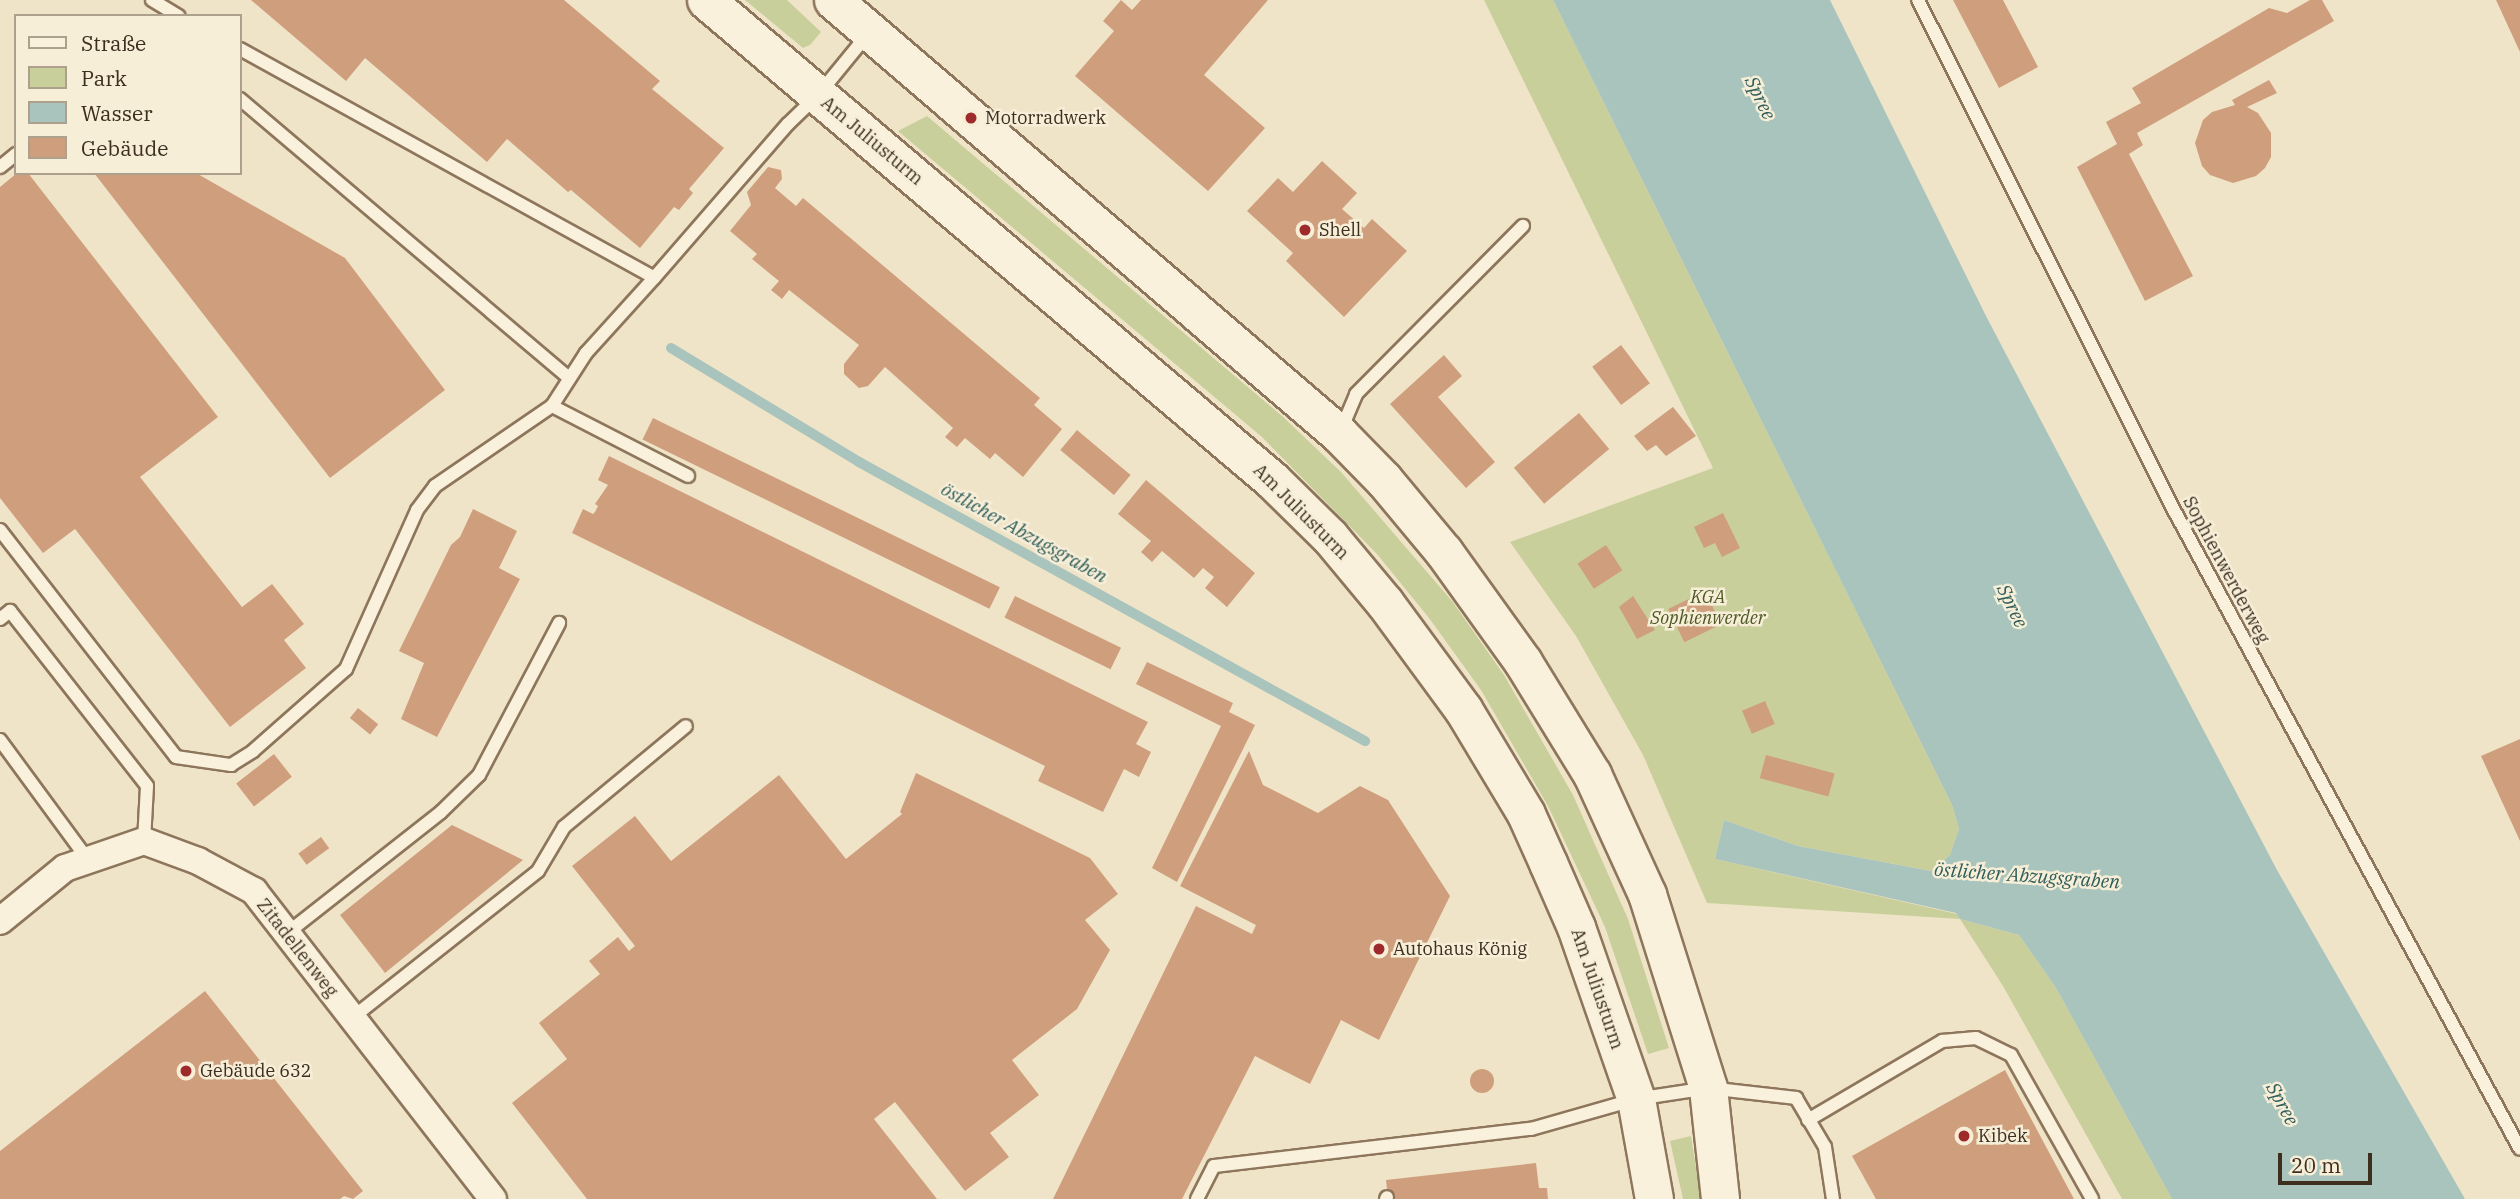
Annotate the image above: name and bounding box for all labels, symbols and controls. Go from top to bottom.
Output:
legend [14,14,242,175]
text: Straße [81,29,146,57]
text: Park [81,64,127,92]
water label: Spree [1740,73,1780,123]
street label: Am Juliusturm [817,92,927,190]
text: Wasser [81,99,152,127]
place label: Motorradwerk [985,107,1106,129]
marker: Motorradwerk [963,110,979,126]
text: Gebäude [81,134,169,162]
place label: Shell [1319,219,1361,241]
marker: Shell [1297,222,1313,238]
street label: Am Juliusturm [1249,460,1353,564]
water label: östlicher Abzugsgraben [937,478,1111,588]
street label: Sophienwerderweg [2178,493,2274,647]
water label: Spree [1992,581,2032,631]
park label: KGA Sophienwerder [1650,587,1766,630]
water label: östlicher Abzugsgraben [1933,858,2121,894]
street label: Zitadellenweg [252,894,342,1002]
street label: Am Juliusturm [1566,926,1628,1052]
place label: Autohaus König [1393,938,1527,960]
marker: Autohaus König [1371,941,1387,957]
place label: Gebäude 632 [200,1060,312,1082]
marker: Gebäude 632 [178,1063,194,1079]
water label: Spree [2261,1079,2303,1129]
place label: Kibek [1978,1125,2027,1147]
marker: Kibek [1956,1128,1972,1144]
scale bar [2282,1140,2376,1184]
text: 20 m [2291,1151,2341,1179]

